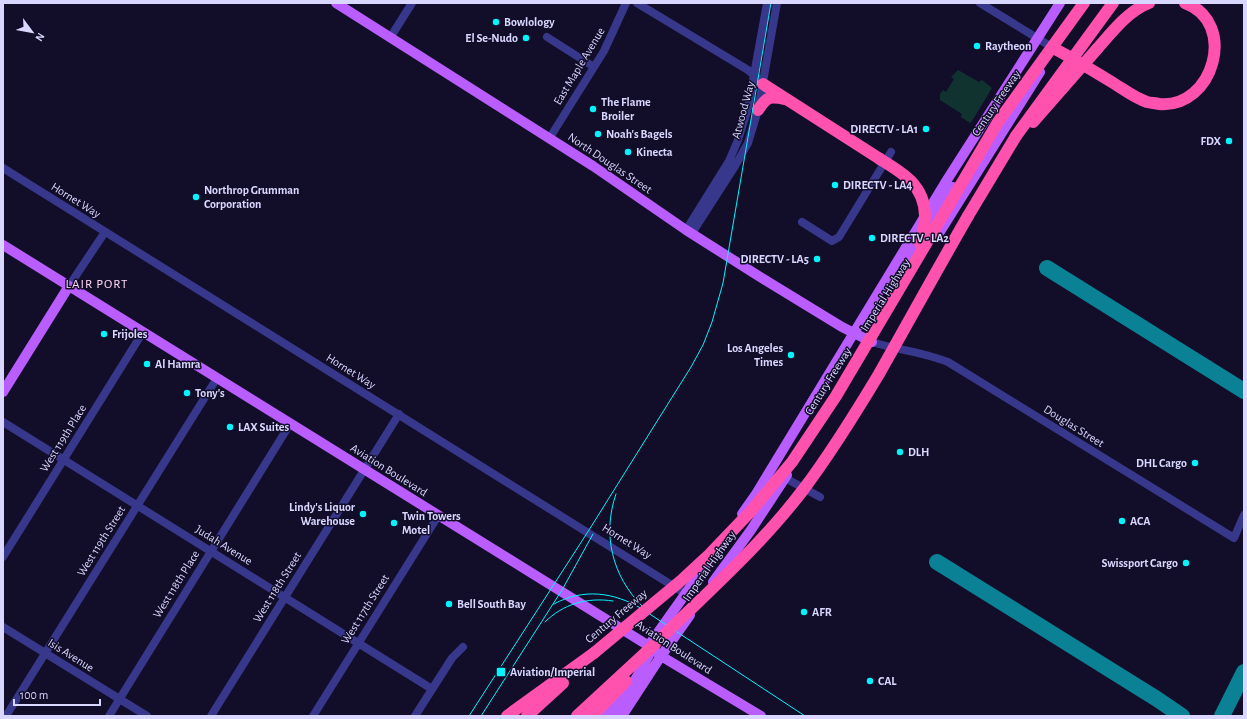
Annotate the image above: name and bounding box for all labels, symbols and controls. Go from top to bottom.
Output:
north arrow [12,12,52,52]
place label: Bowlology [504,16,555,29]
marker: Bowlology [491,17,501,27]
street label: East Maple Avenue [551,25,607,107]
text: N [33,31,47,43]
place label: El Se-Nudo [465,32,518,44]
marker: El Se-Nudo [521,33,531,43]
place label: Raytheon [985,40,1031,53]
marker: Raytheon [972,41,982,51]
street label: Century Freeway [970,68,1023,139]
street label: Atwood Way [730,80,757,140]
place label: The Flame Broiler [601,96,651,122]
marker: The Flame Broiler [588,104,598,114]
place label: DIRECTV - LA1 [850,123,918,135]
marker: DIRECTV - LA1 [921,124,931,134]
place label: Noah's Bagels [606,128,673,140]
marker: Noah's Bagels [593,129,603,139]
street label: North Douglas Street [566,131,654,196]
place label: FDX [1200,135,1222,147]
marker: FDX [1224,136,1234,146]
place label: Kinecta [636,146,673,158]
marker: Kinecta [623,147,633,157]
place label: DIRECTV - LA4 [843,179,912,191]
street label: Hornet Way [49,180,103,221]
marker: DIRECTV - LA4 [830,180,840,190]
place label: Northrop Grumman Corporation [204,184,299,210]
marker: Northrop Grumman Corporation [191,192,201,202]
place label: DIRECTV - LA2 [880,232,949,244]
marker: DIRECTV - LA2 [867,233,877,243]
place label: DIRECTV - LA5 [740,253,809,265]
marker: DIRECTV - LA5 [812,254,822,264]
street label: Imperial Highway [858,257,913,334]
district label: LAIR PORT [66,278,128,291]
place label: Frijoles [112,328,148,341]
marker: Frijoles [99,329,109,339]
place label: Los Angeles Times [727,342,783,368]
street label: Century Freeway [803,345,854,417]
marker: Los Angeles Times [786,350,796,360]
street label: Hornet Way [324,351,378,392]
place label: Al Hamra [155,358,201,370]
marker: Al Hamra [142,359,152,369]
place label: Tony's [195,387,225,400]
marker: Tony's [182,388,192,398]
street label: West 119th Place [38,402,88,474]
street label: Douglas Street [1042,403,1106,449]
place label: LAX Suites [238,421,290,433]
marker: LAX Suites [225,422,235,432]
street label: Aviation Boulevard [348,442,430,498]
place label: DLH [908,446,929,458]
marker: DLH [895,447,905,457]
place label: DHL Cargo [1136,457,1187,469]
marker: DHL Cargo [1190,458,1200,468]
place label: Lindy's Liquor Warehouse [289,501,356,527]
street label: West 119th Street [75,504,127,578]
marker: Lindy's Liquor Warehouse [358,509,368,519]
place label: Twin Towers Motel [402,510,461,536]
place label: ACA [1130,515,1151,527]
marker: ACA [1117,516,1127,526]
marker: Twin Towers Motel [389,518,399,528]
street label: Hornet Way [600,521,654,562]
street label: Judah Avenue [193,523,255,567]
street label: Imperial Highway [680,529,739,604]
street label: West 118th Place [151,548,201,620]
street label: West 118th Street [251,550,303,624]
place label: Swissport Cargo [1101,557,1178,569]
marker: Swissport Cargo [1181,558,1191,568]
street label: West 117th Street [339,572,391,646]
street label: Century Freeway [583,587,650,646]
place label: Bell South Bay [457,598,526,611]
marker: Bell South Bay [444,599,454,609]
place label: AFR [812,606,832,618]
marker: AFR [799,607,809,617]
street label: Aviation Boulevard [634,618,714,676]
street label: Isis Avenue [46,636,96,674]
marker: Aviation/Imperial [495,666,507,678]
place label: Aviation/Imperial [510,666,595,678]
place label: CAL [878,675,897,687]
marker: CAL [865,676,875,686]
scale bar [14,681,100,707]
text: 100 m [20,689,48,701]

